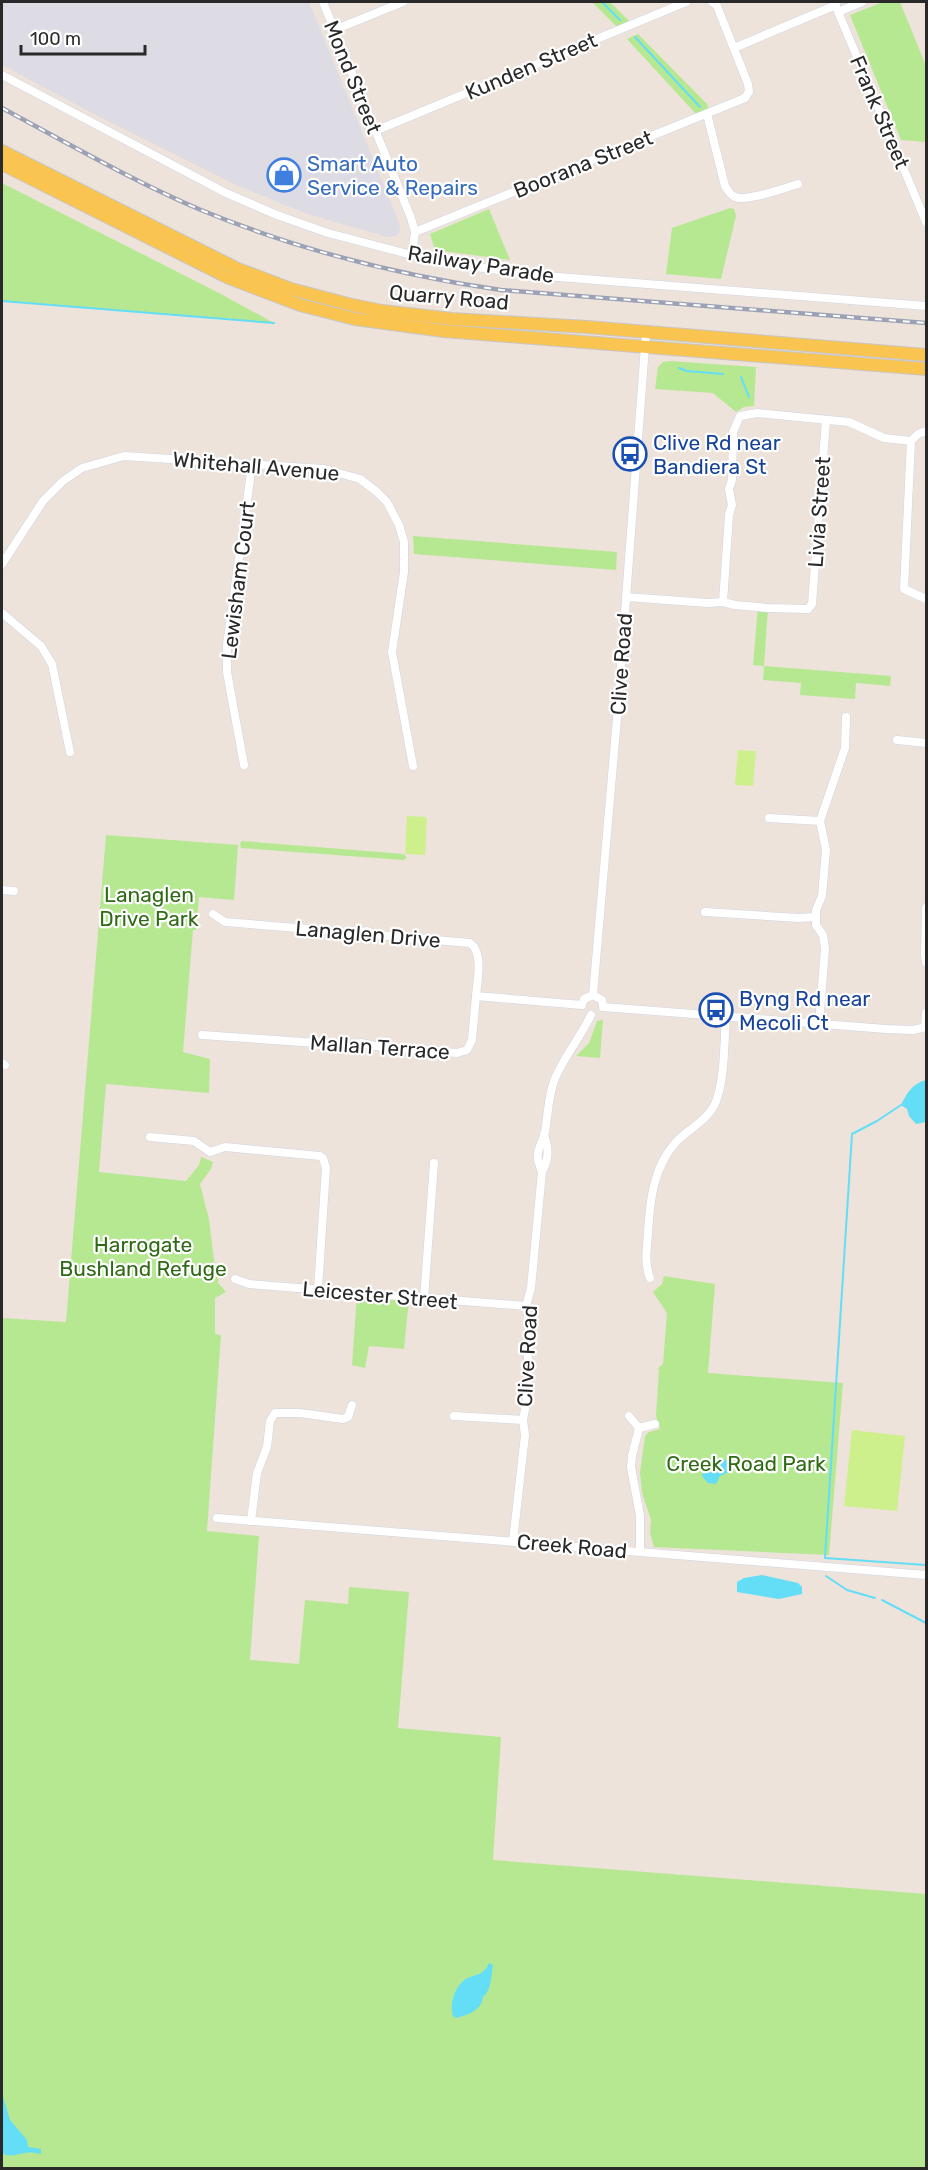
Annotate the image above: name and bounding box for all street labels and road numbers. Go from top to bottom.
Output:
street label: Mond Street [319,17,387,137]
street label: Kunden Street [462,27,600,105]
street label: Frank Street [845,52,915,172]
street label: Boorana Street [510,125,656,203]
street label: Railway Parade [406,240,556,288]
street label: Quarry Road [388,279,510,315]
street label: Whitehall Avenue [172,446,340,486]
street label: Livia Street [803,456,835,568]
street label: Lewisham Court [216,500,260,660]
street label: Clive Road [605,612,637,716]
street label: Lanaglen Drive [294,915,442,953]
street label: Mallan Terrace [309,1030,451,1064]
street label: Leicester Street [301,1276,459,1314]
street label: Clive Road [512,1304,542,1408]
street label: Creek Road [516,1529,628,1563]

